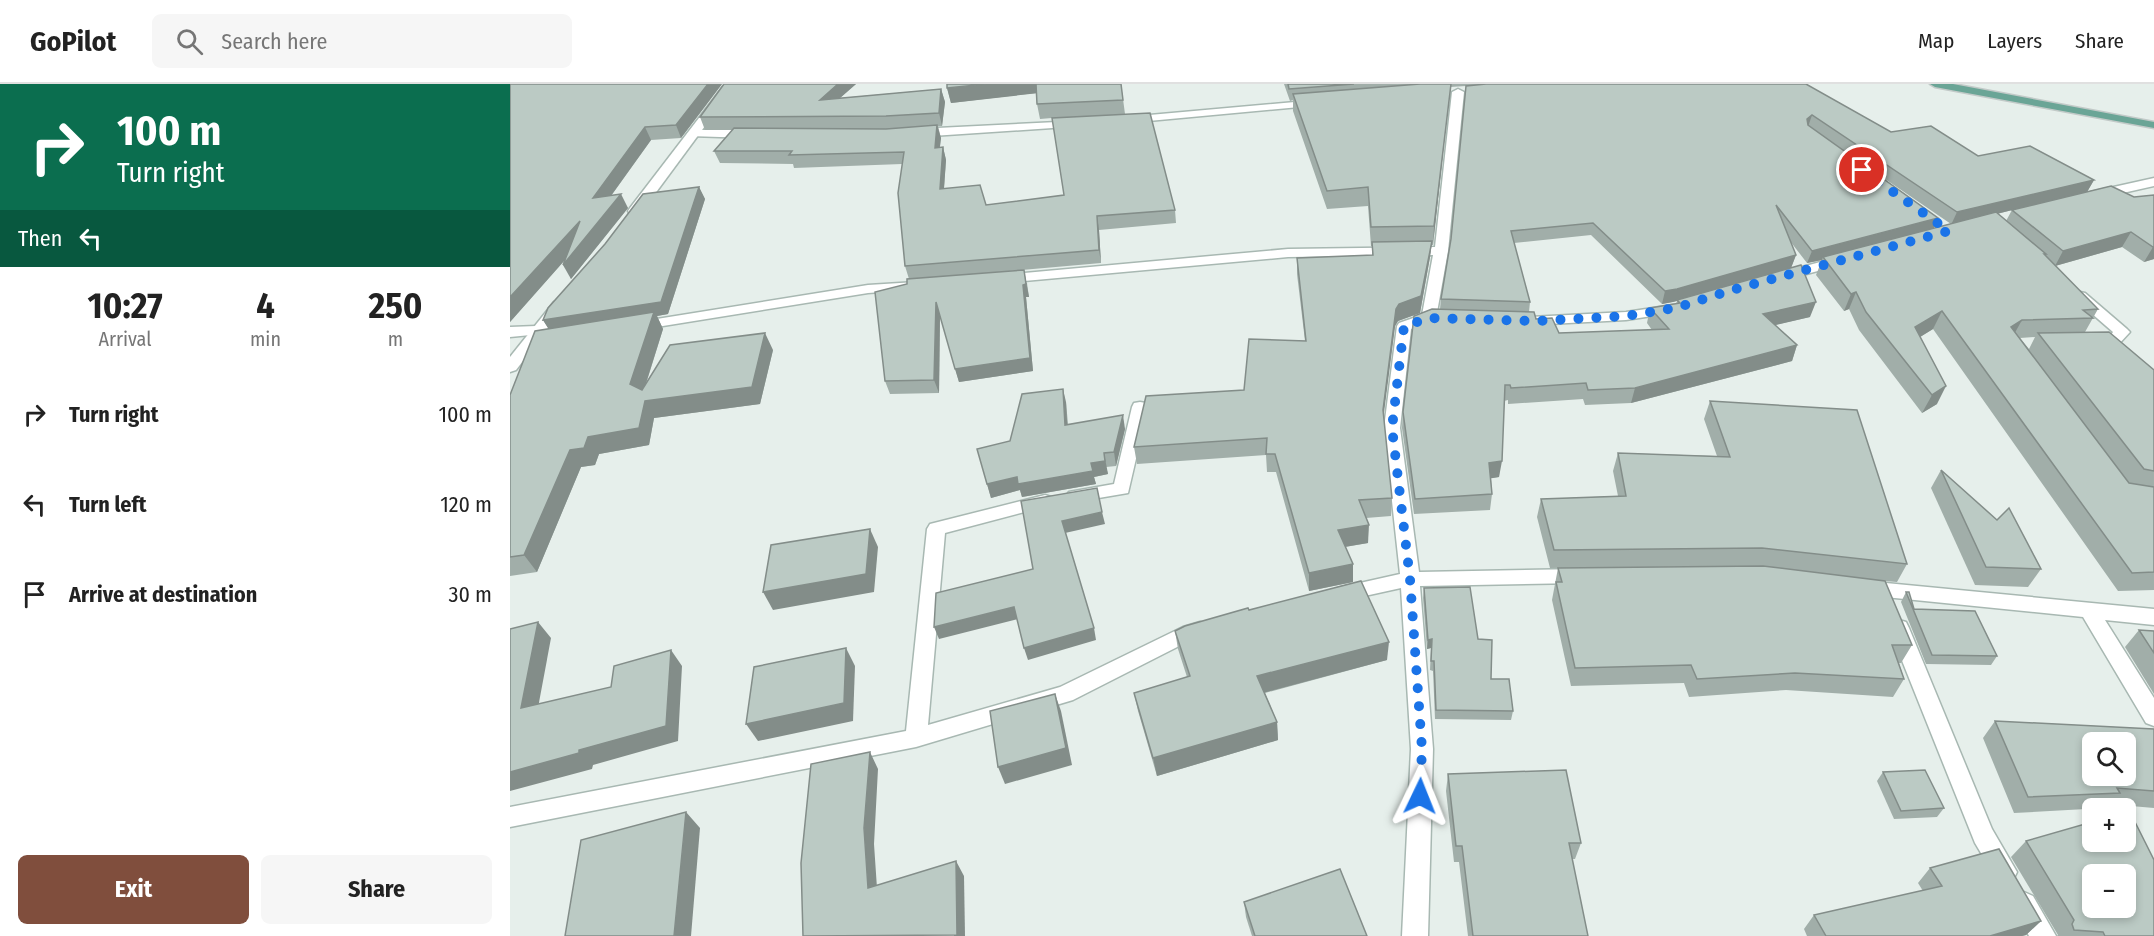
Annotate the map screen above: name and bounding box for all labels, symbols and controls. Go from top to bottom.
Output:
search box [152,14,572,68]
text: GoPilot [30,25,116,58]
icon: search [173,25,206,58]
text: Search here [221,28,327,55]
text: Map [1918,28,1954,54]
text: Layers [1987,28,2042,54]
text: Share [2075,28,2124,54]
text: 100 m [117,106,221,156]
icon: right [18,108,96,186]
pin [1836,144,1887,195]
icon: arrive [1845,153,1878,186]
text: Turn right [117,157,225,189]
icon: left [74,222,107,255]
text: Then [18,225,62,252]
text: 10:27 [88,284,162,328]
text: 4 [256,284,275,328]
text: 250 [368,284,422,328]
text: Arrival [98,327,152,351]
text: min [250,327,281,351]
text: m [388,327,403,351]
icon: right [18,398,51,431]
text: Turn right [69,401,158,428]
text: 100 m [438,401,492,428]
icon: left [18,488,51,521]
text: Turn left [69,491,147,518]
text: 120 m [440,491,492,518]
icon: arrive [18,578,51,611]
text: Arrive at destination [69,581,257,608]
text: 30 m [449,581,492,608]
map controls [2082,732,2136,918]
button: search [2082,732,2136,786]
position arrow [1388,764,1452,828]
button: + [2082,798,2136,852]
button: Exit [18,855,249,924]
button: Share [261,855,492,924]
button: − [2082,864,2136,918]

